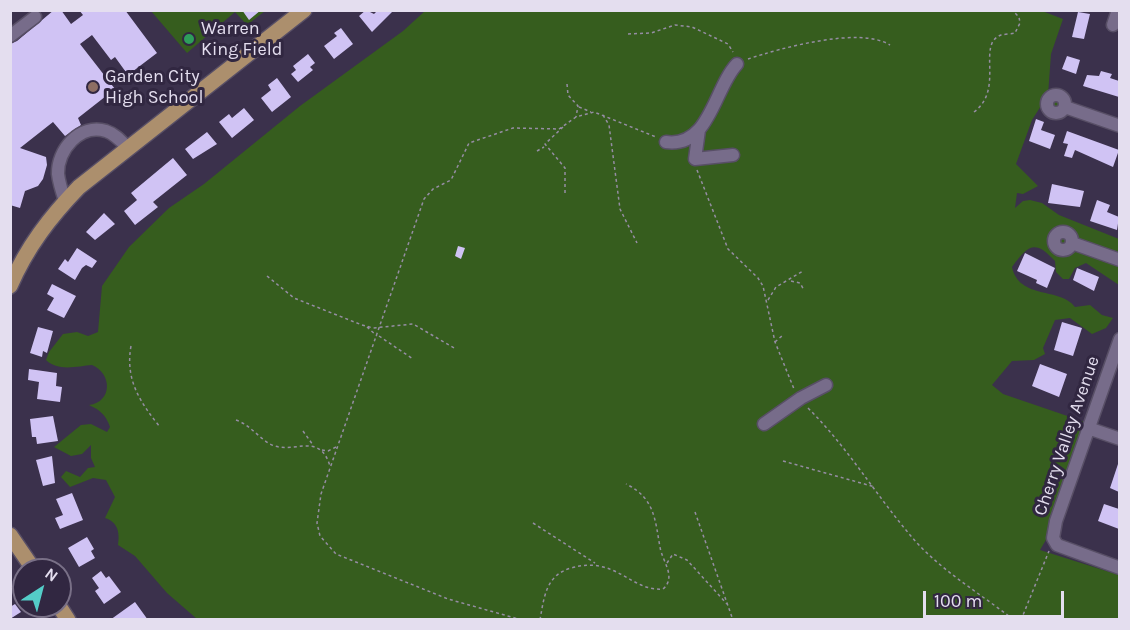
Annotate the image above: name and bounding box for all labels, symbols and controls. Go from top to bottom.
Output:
place label: Warren King Field [201,18,282,60]
marker: Warren King Field [182,32,196,46]
place label: Garden City High School [105,66,203,109]
marker: Garden City High School [86,80,100,94]
street label: Cherry Valley Avenue [1030,353,1104,519]
north arrow [12,558,72,618]
text: N [41,564,62,586]
scale bar [926,579,1067,617]
text: 100 m [934,590,982,612]

